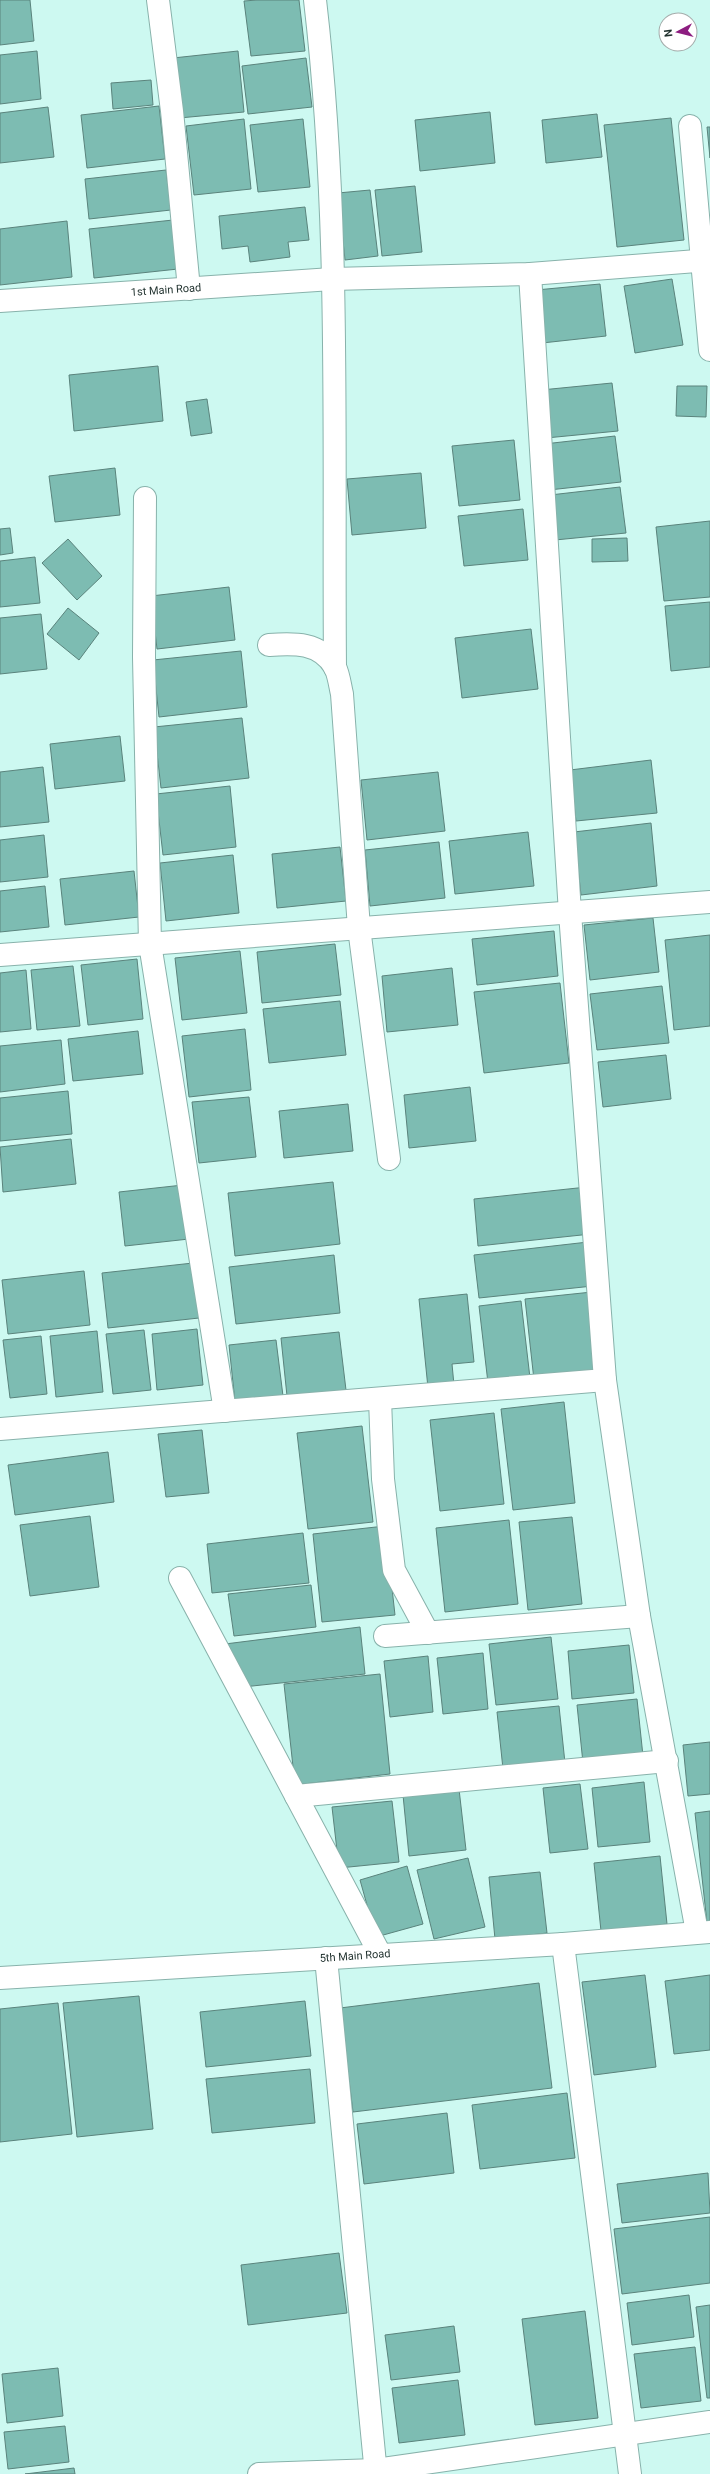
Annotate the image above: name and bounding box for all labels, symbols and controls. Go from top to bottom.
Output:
north arrow [658,12,698,52]
text: N [662,28,675,38]
street label: 1st Main Road [130,281,202,299]
street label: 5th Main Road [319,1947,391,1965]

